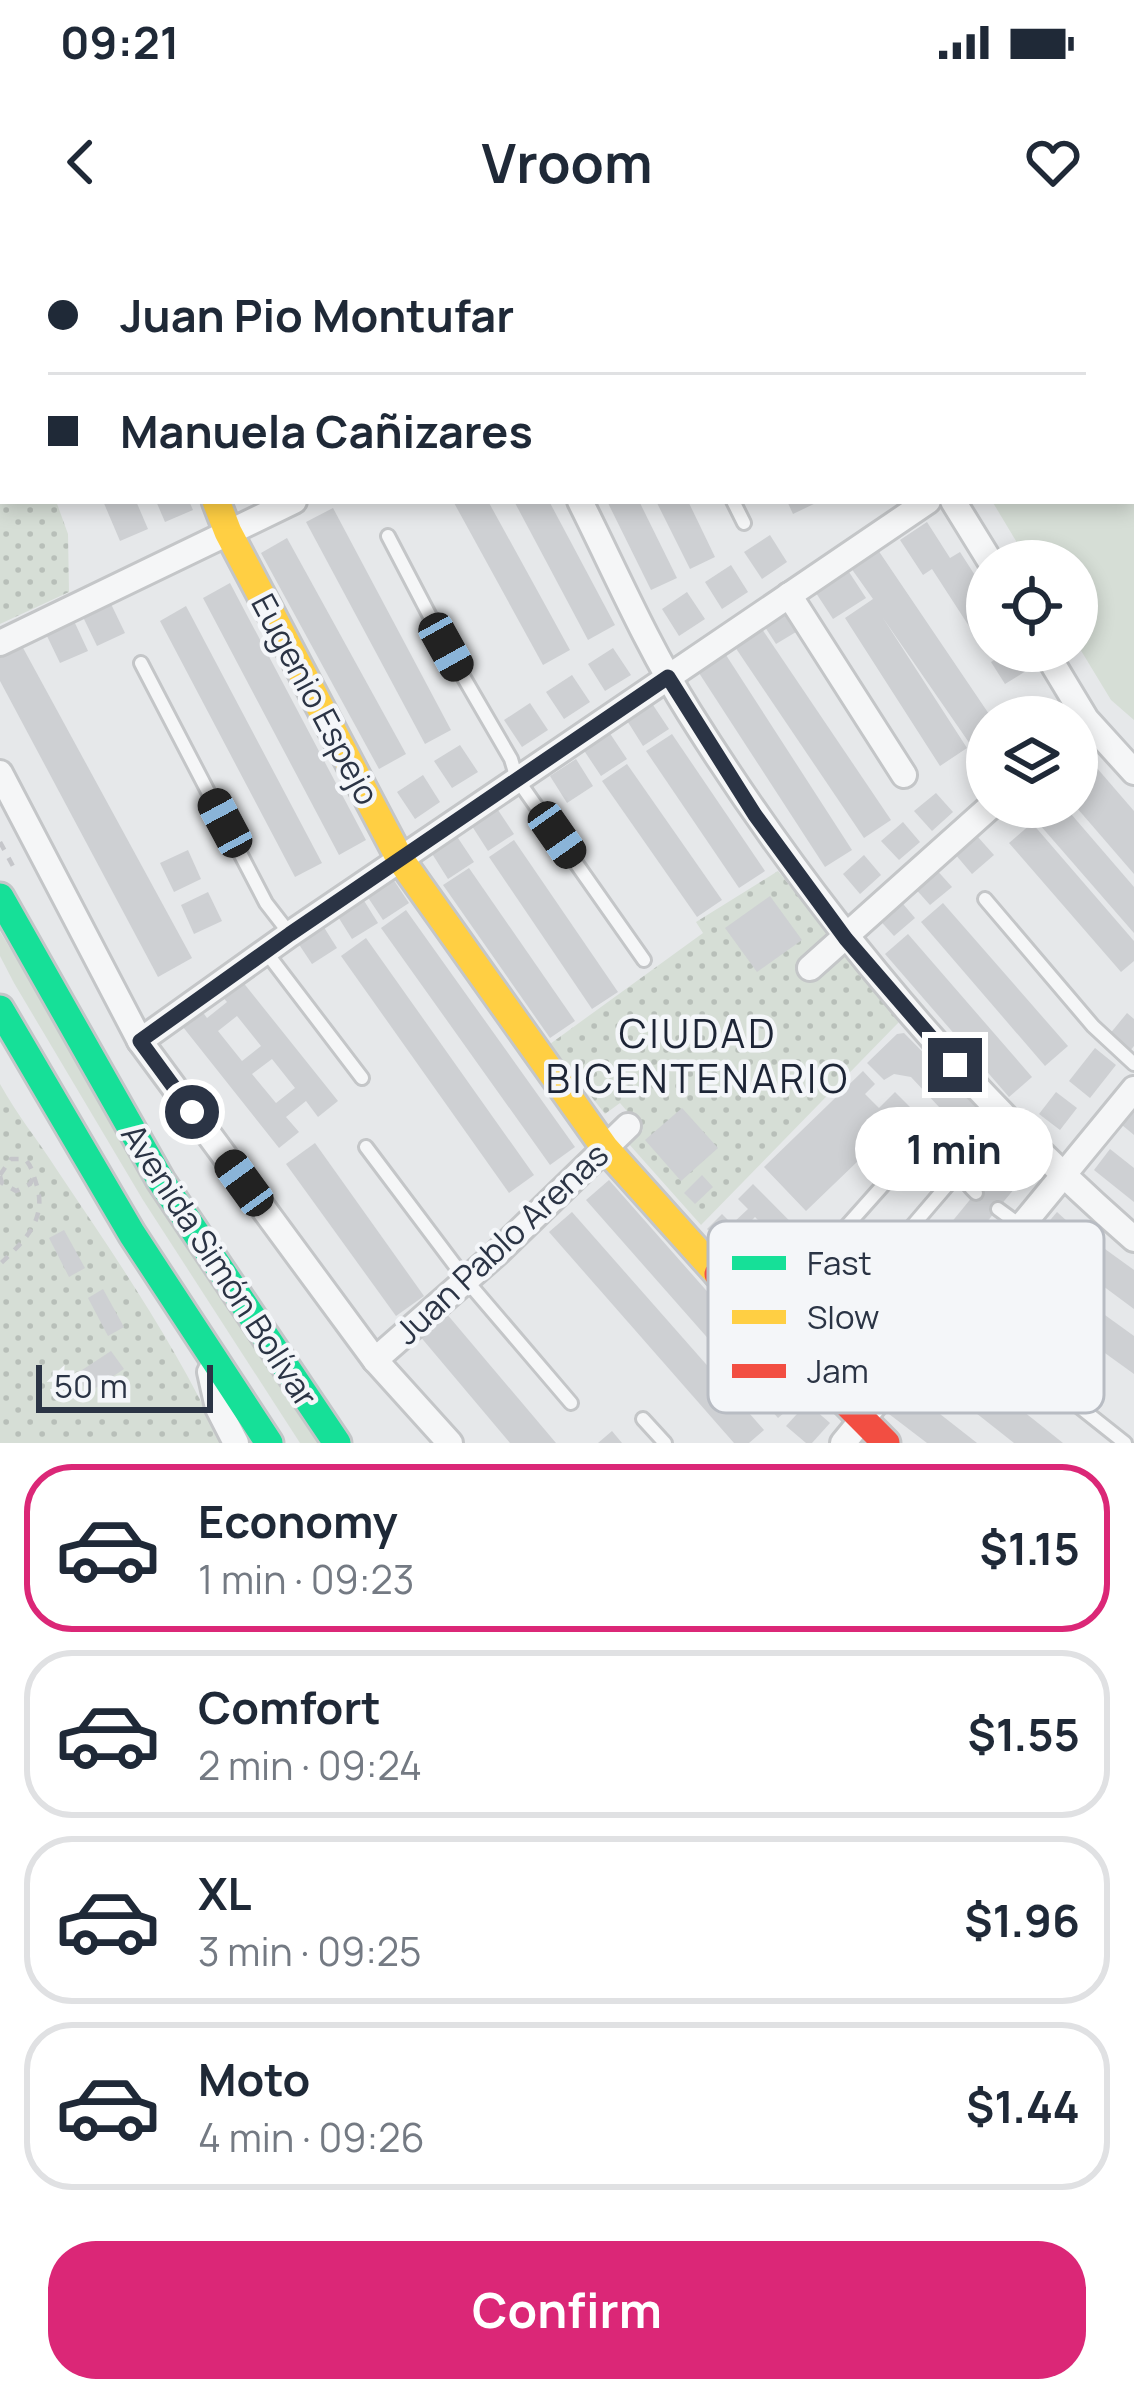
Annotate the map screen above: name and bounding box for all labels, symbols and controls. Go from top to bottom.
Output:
text: 09:21 [60,11,180,73]
text: Vroom [482,125,652,199]
icon: back [48,129,114,195]
icon: heart [1020,129,1086,195]
text: Juan Pio Montufar [120,284,514,346]
text: Manuela Cañizares [120,400,533,462]
map controls [966,540,1098,828]
button: locate [966,540,1098,672]
street label: Eugenio Espejo [241,586,391,812]
car [413,607,479,687]
button: layers [966,696,1098,828]
car [192,783,258,863]
car [522,795,592,875]
district label: CIUDAD BICENTENARIO [546,1006,850,1105]
route end [928,1038,982,1092]
route start [165,1085,219,1139]
callout: 1 min [856,1107,1054,1191]
street label: Avenida Simón Bolívar [112,1115,329,1415]
text: 1 min [906,1122,1002,1176]
street label: Juan Pablo Arenas [384,1132,618,1354]
car [208,1143,280,1223]
legend [708,1221,1104,1413]
text: Fast [807,1240,872,1285]
text: Slow [807,1294,879,1339]
text: Jam [807,1348,869,1393]
scale bar [36,1359,213,1412]
text: 50 m [54,1363,128,1408]
text: Economy [198,1490,398,1552]
icon: car [54,1494,162,1602]
text: $1.15 [979,1517,1080,1579]
text: 1 min · 09:23 [198,1552,414,1606]
text: Comfort [198,1676,381,1738]
icon: car [54,1680,162,1788]
text: $1.55 [967,1703,1080,1765]
text: 2 min · 09:24 [198,1738,422,1792]
text: XL [198,1862,252,1924]
icon: car [54,1866,162,1974]
text: $1.96 [964,1889,1080,1951]
text: 3 min · 09:25 [198,1924,422,1978]
text: Moto [198,2048,310,2110]
icon: car [54,2052,162,2160]
text: $1.44 [966,2075,1080,2137]
text: 4 min · 09:26 [198,2110,425,2164]
button: Confirm [48,2241,1086,2379]

